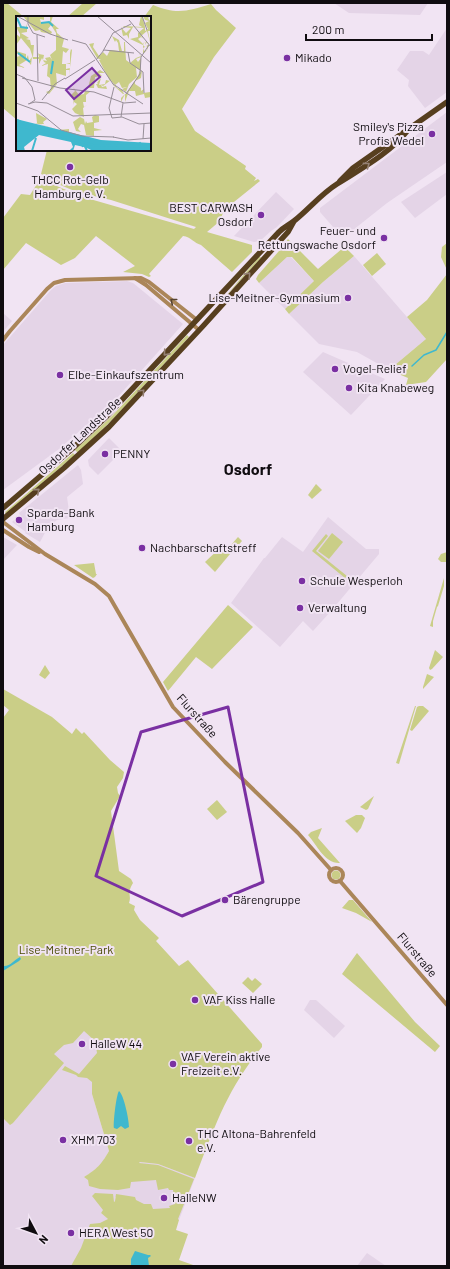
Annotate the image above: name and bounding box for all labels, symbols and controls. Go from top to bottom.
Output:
inset map [16,16,151,151]
scale bar [306,16,432,42]
text: 200 m [312,22,344,36]
place label: Mikado [295,50,332,64]
marker: Mikado [282,53,292,63]
place label: Smiley's Pizza Profis Wedel [353,119,424,147]
marker: Smiley's Pizza Profis Wedel [427,129,437,139]
marker: THCC Rot-Gelb Hamburg e. V. [65,162,75,172]
one-way arrow [363,163,370,170]
place label: THCC Rot-Gelb Hamburg e. V. [31,172,109,200]
place label: BEST CARWASH Osdorf [169,200,253,228]
marker: BEST CARWASH Osdorf [256,210,266,220]
place label: Feuer- und Rettungswache Osdorf [258,223,376,251]
marker: Feuer- und Rettungswache Osdorf [379,233,389,243]
one-way arrow [244,273,251,280]
place label: Lise-Meitner-Gymnasium [208,290,340,304]
marker: Lise-Meitner-Gymnasium [343,293,353,303]
one-way arrow [170,298,178,305]
one-way arrow [163,348,170,356]
place label: Vogel-Relief [343,361,406,375]
marker: Vogel-Relief [330,364,340,374]
place label: Elbe-Einkaufszentrum [68,367,184,381]
marker: Elbe-Einkaufszentrum [55,370,65,380]
place label: Kita Knabeweg [357,380,434,394]
marker: Kita Knabeweg [344,383,354,393]
one-way arrow [137,389,144,397]
street label: Osdorfer Landstraße [35,394,123,477]
place label: PENNY [113,446,150,460]
marker: PENNY [100,449,110,459]
district label: Osdorf [224,459,272,478]
one-way arrow [33,488,40,495]
place label: Sparda-Bank Hamburg [27,505,95,533]
marker: Sparda-Bank Hamburg [14,515,24,525]
place label: Nachbarschaftstreff [150,540,256,554]
marker: Nachbarschaftstreff [137,543,147,553]
place label: Schule Wesperloh [310,573,403,587]
marker: Schule Wesperloh [297,576,307,586]
place label: Verwaltung [308,600,367,614]
marker: Verwaltung [295,603,305,613]
street label: Flurstraße [174,691,221,740]
place label: Bärengruppe [233,892,301,906]
marker: Bärengruppe [220,895,230,905]
street label: Flurstraße [395,929,440,980]
park label: Lise-Meitner-Park [19,942,113,956]
place label: VAF Kiss Halle [203,992,276,1006]
marker: VAF Kiss Halle [190,995,200,1005]
place label: HalleW 44 [90,1036,142,1050]
marker: HalleW 44 [77,1039,87,1049]
place label: VAF Verein aktive Freizeit e.V. [181,1049,270,1077]
marker: VAF Verein aktive Freizeit e.V. [168,1059,178,1069]
place label: THC Altona-Bahrenfeld e.V. [197,1126,316,1154]
place label: XHM 703 [71,1132,116,1146]
marker: XHM 703 [58,1135,68,1145]
marker: THC Altona-Bahrenfeld e.V. [184,1136,194,1146]
place label: HalleNW [172,1190,217,1204]
marker: HalleNW [159,1193,169,1203]
north arrow [16,1213,56,1253]
place label: HERA West 50 [79,1225,153,1239]
marker: HERA West 50 [66,1228,76,1238]
text: N [37,1233,51,1247]

